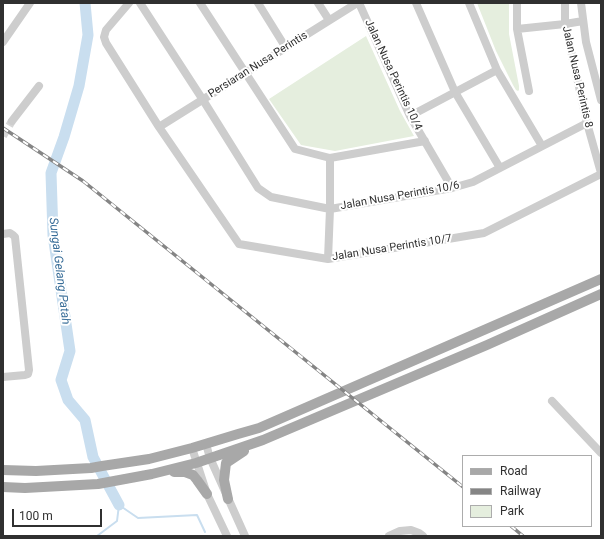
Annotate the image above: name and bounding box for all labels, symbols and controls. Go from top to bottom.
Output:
street label: Jalan Nusa Perintis 10/4 [362,17,424,133]
street label: Jalan Nusa Perintis 8 [559,25,595,129]
street label: Persiaran Nusa Perintis [206,29,310,101]
street label: Jalan Nusa Perintis 10/6 [339,179,461,213]
water label: Sungai Gelang Patah [45,217,73,325]
street label: Jalan Nusa Perintis 10/7 [331,232,453,264]
legend [462,455,592,527]
text: Road [500,464,528,478]
text: Railway [500,484,541,498]
scale bar [14,501,104,527]
text: Park [500,504,524,518]
text: 100 m [19,509,53,523]

